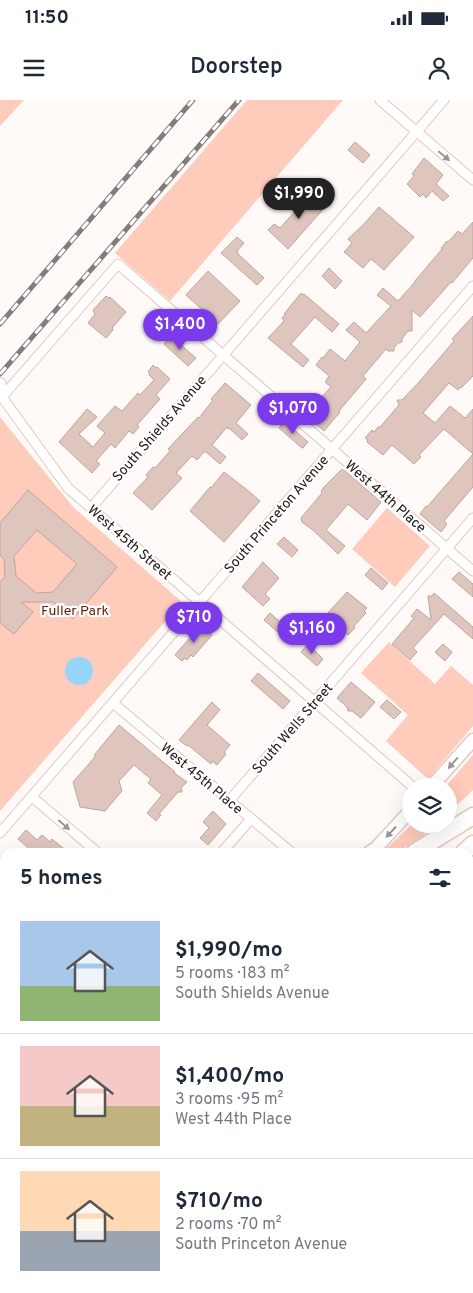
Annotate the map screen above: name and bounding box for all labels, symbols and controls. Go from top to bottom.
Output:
text: 11:50 [25,6,69,30]
icon: menu [20,54,48,82]
text: Doorstep [190,54,283,81]
icon: person [425,54,453,82]
one-way arrow [438,150,451,161]
pin: $1,990 [258,178,340,220]
text: $1,990 [274,184,324,204]
pin: $1,400 [139,308,221,351]
text: $1,400 [154,315,206,335]
street label: South Shields Avenue [109,372,211,486]
pin: $1,070 [252,392,334,435]
text: $1,070 [268,399,318,419]
street label: South Princeton Avenue [221,453,333,577]
street label: West 44th Place [341,457,429,537]
street label: West 45th Street [83,502,175,584]
pin: $710 [164,602,224,644]
park label: Fuller Park [41,603,109,620]
text: $710 [176,608,212,628]
pin: $1,160 [271,612,353,655]
text: $1,160 [289,619,335,639]
street label: South Wells Street [249,680,337,778]
street label: West 45th Place [156,740,246,818]
one-way arrow [447,757,458,770]
map controls [402,778,457,833]
button: layers [402,778,457,833]
one-way arrow [57,819,70,830]
one-way arrow [385,825,397,837]
icon: filters [426,864,454,892]
text: 5 homes [20,865,103,892]
text: $1,990/mo [175,937,283,964]
icon: home [60,941,120,1001]
text: 5 rooms · 183 m² [175,964,290,984]
text: South Shields Avenue [175,984,329,1004]
text: $1,400/mo [175,1063,284,1090]
icon: home [60,1066,120,1126]
text: 3 rooms · 95 m² [175,1090,283,1110]
text: West 44th Place [175,1110,292,1130]
text: $710/mo [175,1188,263,1215]
icon: home [60,1191,120,1251]
text: 2 rooms · 70 m² [175,1215,282,1235]
text: South Princeton Avenue [175,1235,347,1255]

